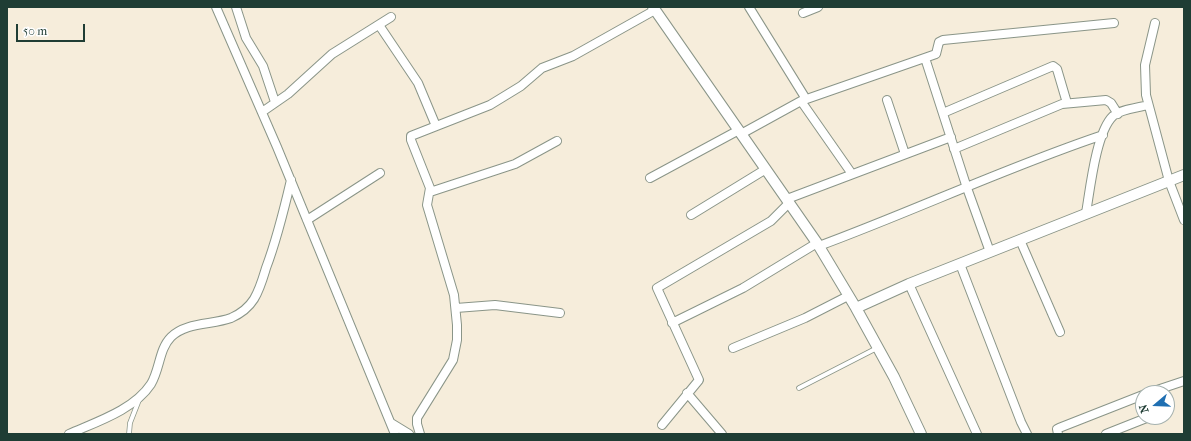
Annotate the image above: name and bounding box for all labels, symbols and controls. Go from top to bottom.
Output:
scale bar [18,16,87,42]
text: 50 m [23,24,47,38]
north arrow [1135,385,1175,425]
text: N [1137,403,1152,415]

